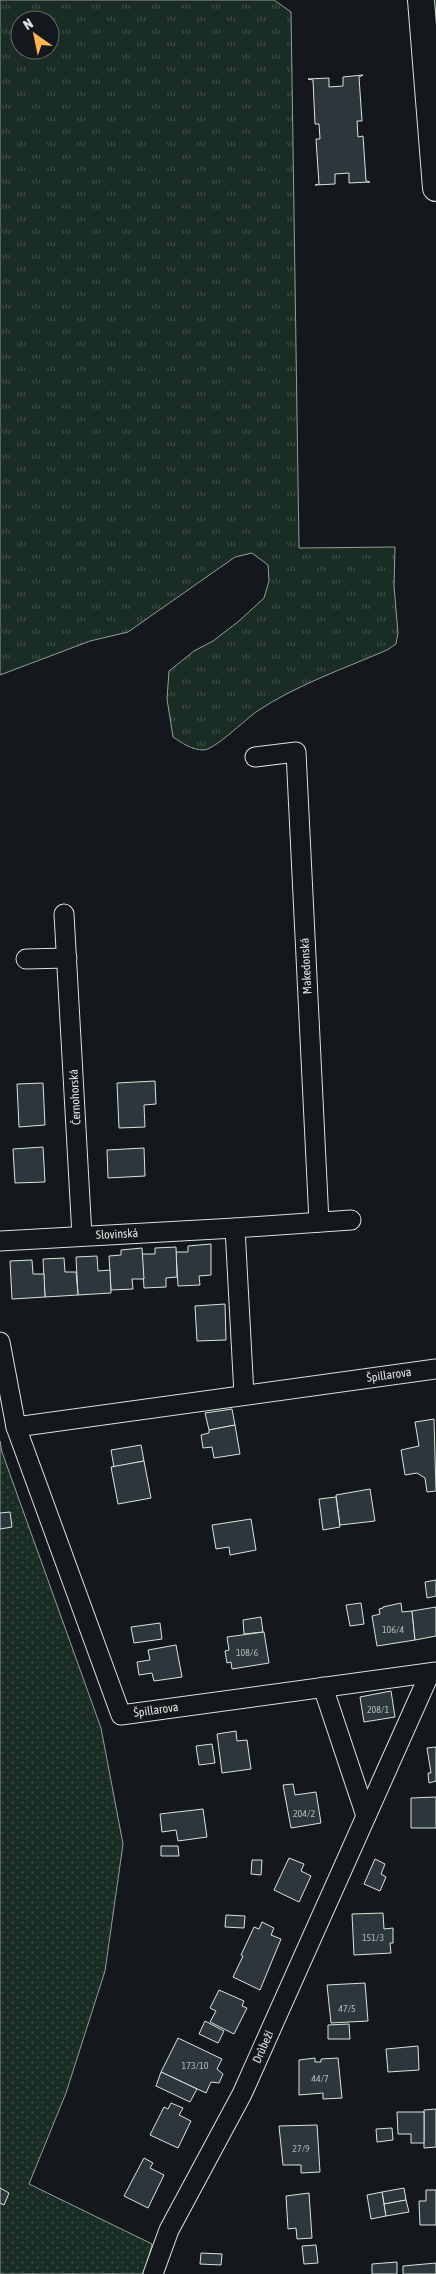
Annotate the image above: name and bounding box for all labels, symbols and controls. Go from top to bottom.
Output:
north arrow [10,10,60,60]
text: N [20,15,36,33]
street label: Makedonská [298,938,314,994]
street label: Černohorská [67,1069,83,1125]
street label: Slovinská [96,1226,138,1242]
street label: Špillarova [366,1365,412,1385]
house number: 106/4 [382,1624,404,1635]
house number: 108/6 [236,1647,258,1658]
street label: Špillarova [133,1700,179,1720]
house number: 208/1 [367,1704,389,1715]
house number: 204/2 [293,1808,315,1819]
house number: 151/3 [362,1932,384,1943]
house number: 47/5 [338,2003,356,2014]
street label: Drůbeží [250,2028,276,2066]
house number: 173/10 [182,2060,209,2071]
house number: 44/7 [311,2073,329,2084]
house number: 27/9 [292,2143,310,2154]

